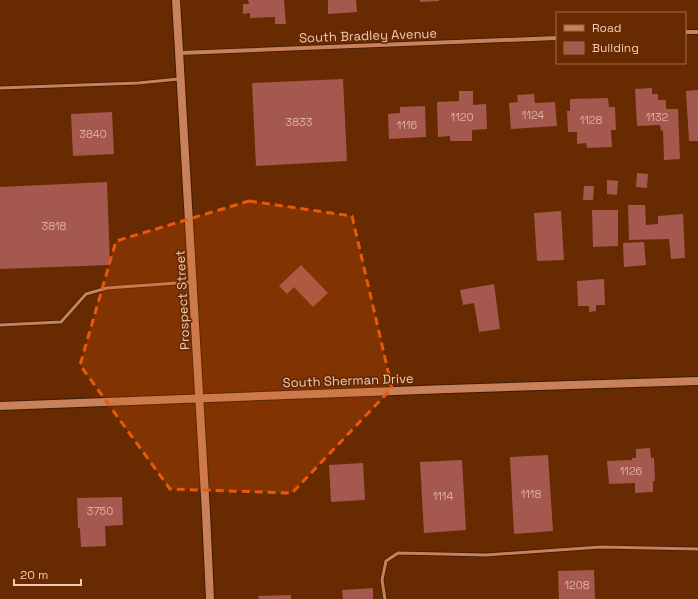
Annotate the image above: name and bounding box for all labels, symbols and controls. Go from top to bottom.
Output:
legend [556,12,686,64]
text: Road [592,20,621,36]
street label: South Bradley Avenue [299,25,437,46]
text: Building [592,40,639,56]
house number: 1124 [522,108,544,122]
house number: 1120 [451,110,473,124]
house number: 1132 [646,110,669,124]
house number: 1128 [580,113,602,127]
house number: 3833 [286,115,313,129]
house number: 1116 [397,118,418,132]
house number: 3840 [79,127,107,141]
house number: 3818 [42,219,67,233]
street label: Prospect Street [171,250,194,350]
street label: South Sherman Drive [282,370,414,391]
house number: 1126 [620,464,643,478]
house number: 1118 [521,487,541,501]
house number: 1114 [433,489,453,503]
house number: 3750 [87,504,113,518]
scale bar [14,561,81,587]
text: 20 m [20,567,48,583]
house number: 1208 [564,578,590,592]

